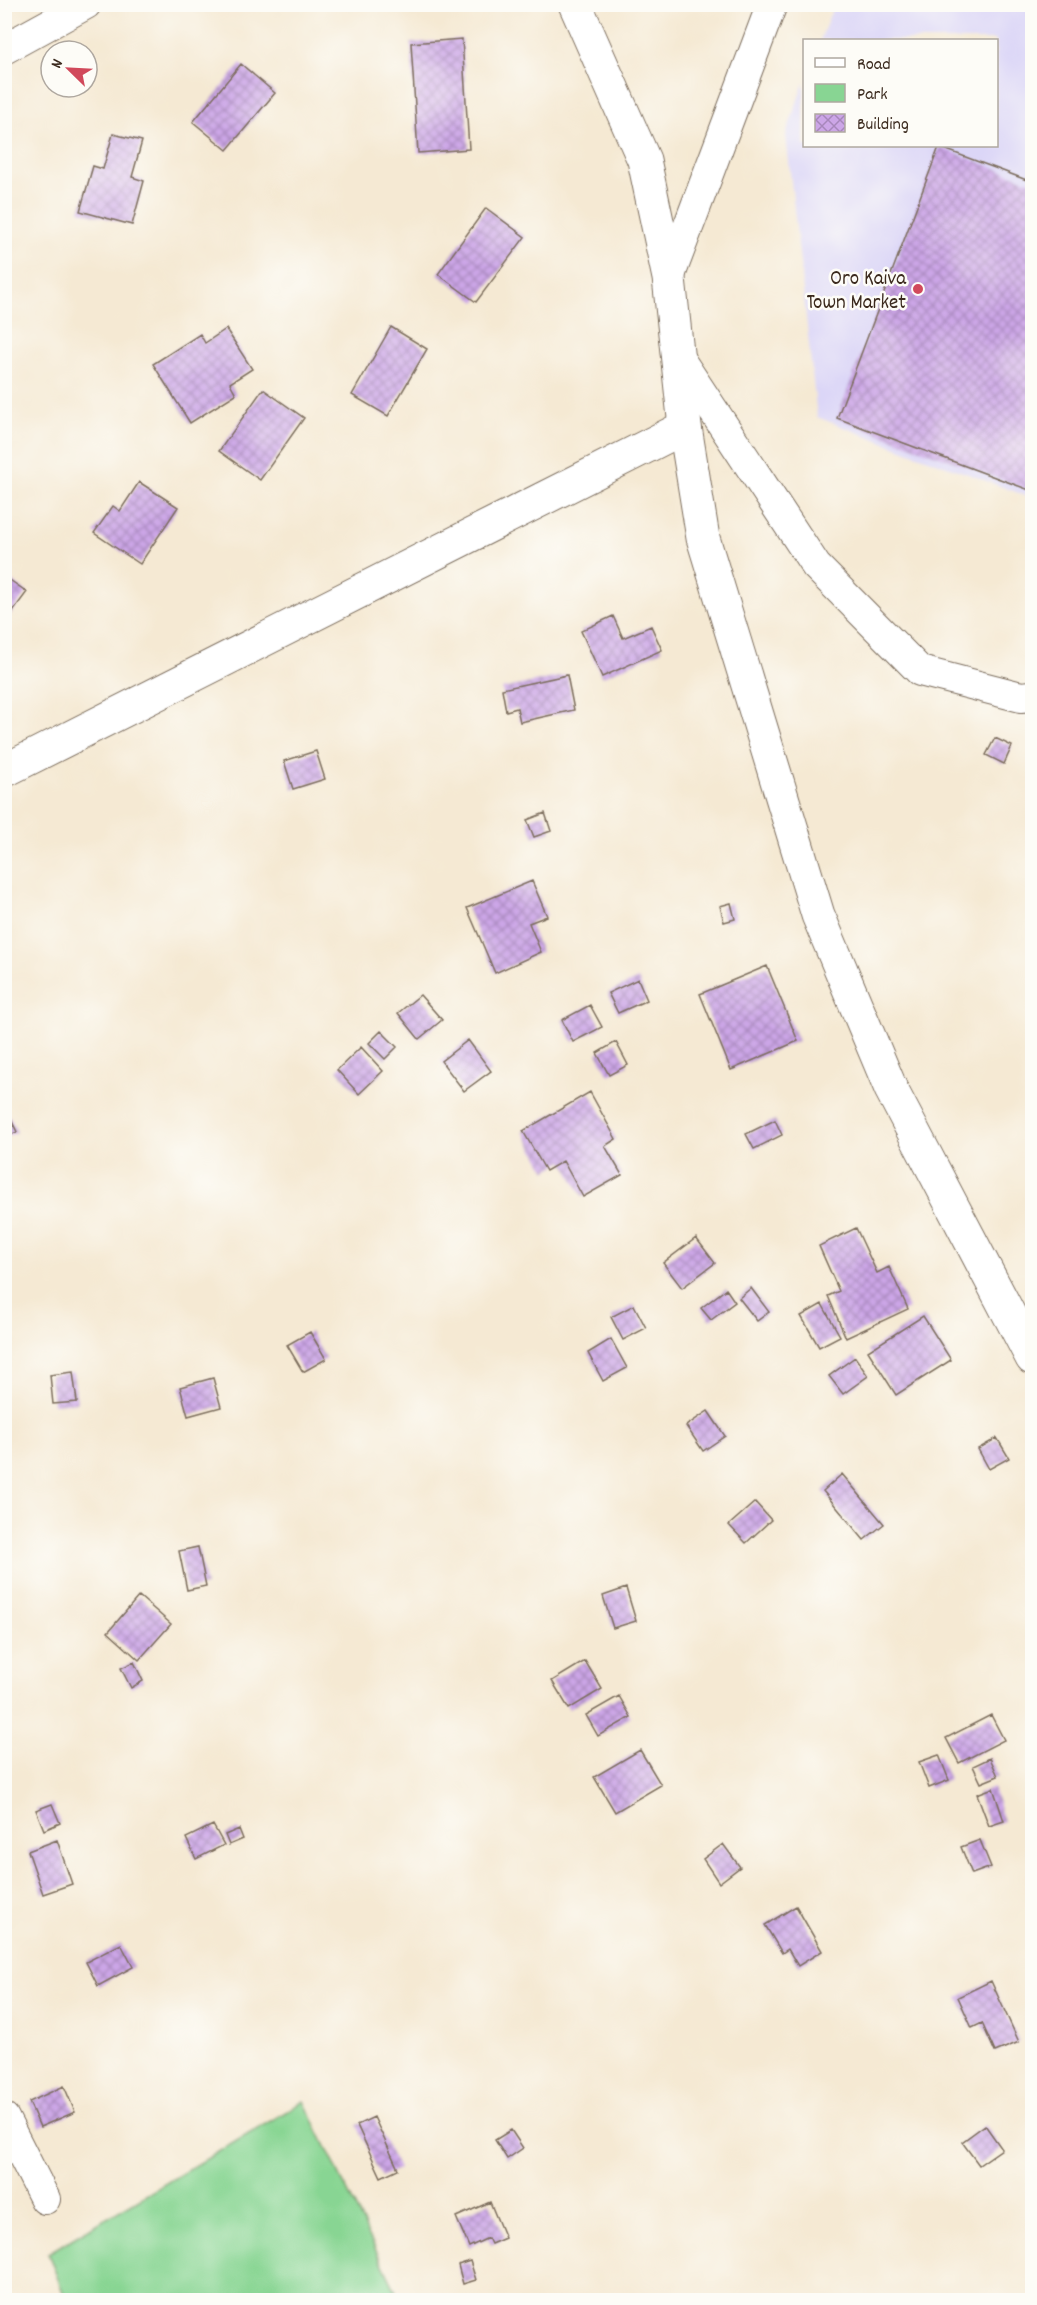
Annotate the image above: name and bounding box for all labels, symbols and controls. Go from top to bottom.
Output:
north arrow [39,39,99,99]
legend [803,39,998,147]
text: Road [857,53,891,78]
text: N [45,56,70,72]
text: Park [857,83,888,108]
text: Building [857,113,909,138]
place label: Oro Kaiva Town Market [807,265,907,319]
marker: Oro Kaiva Town Market [911,282,925,296]

